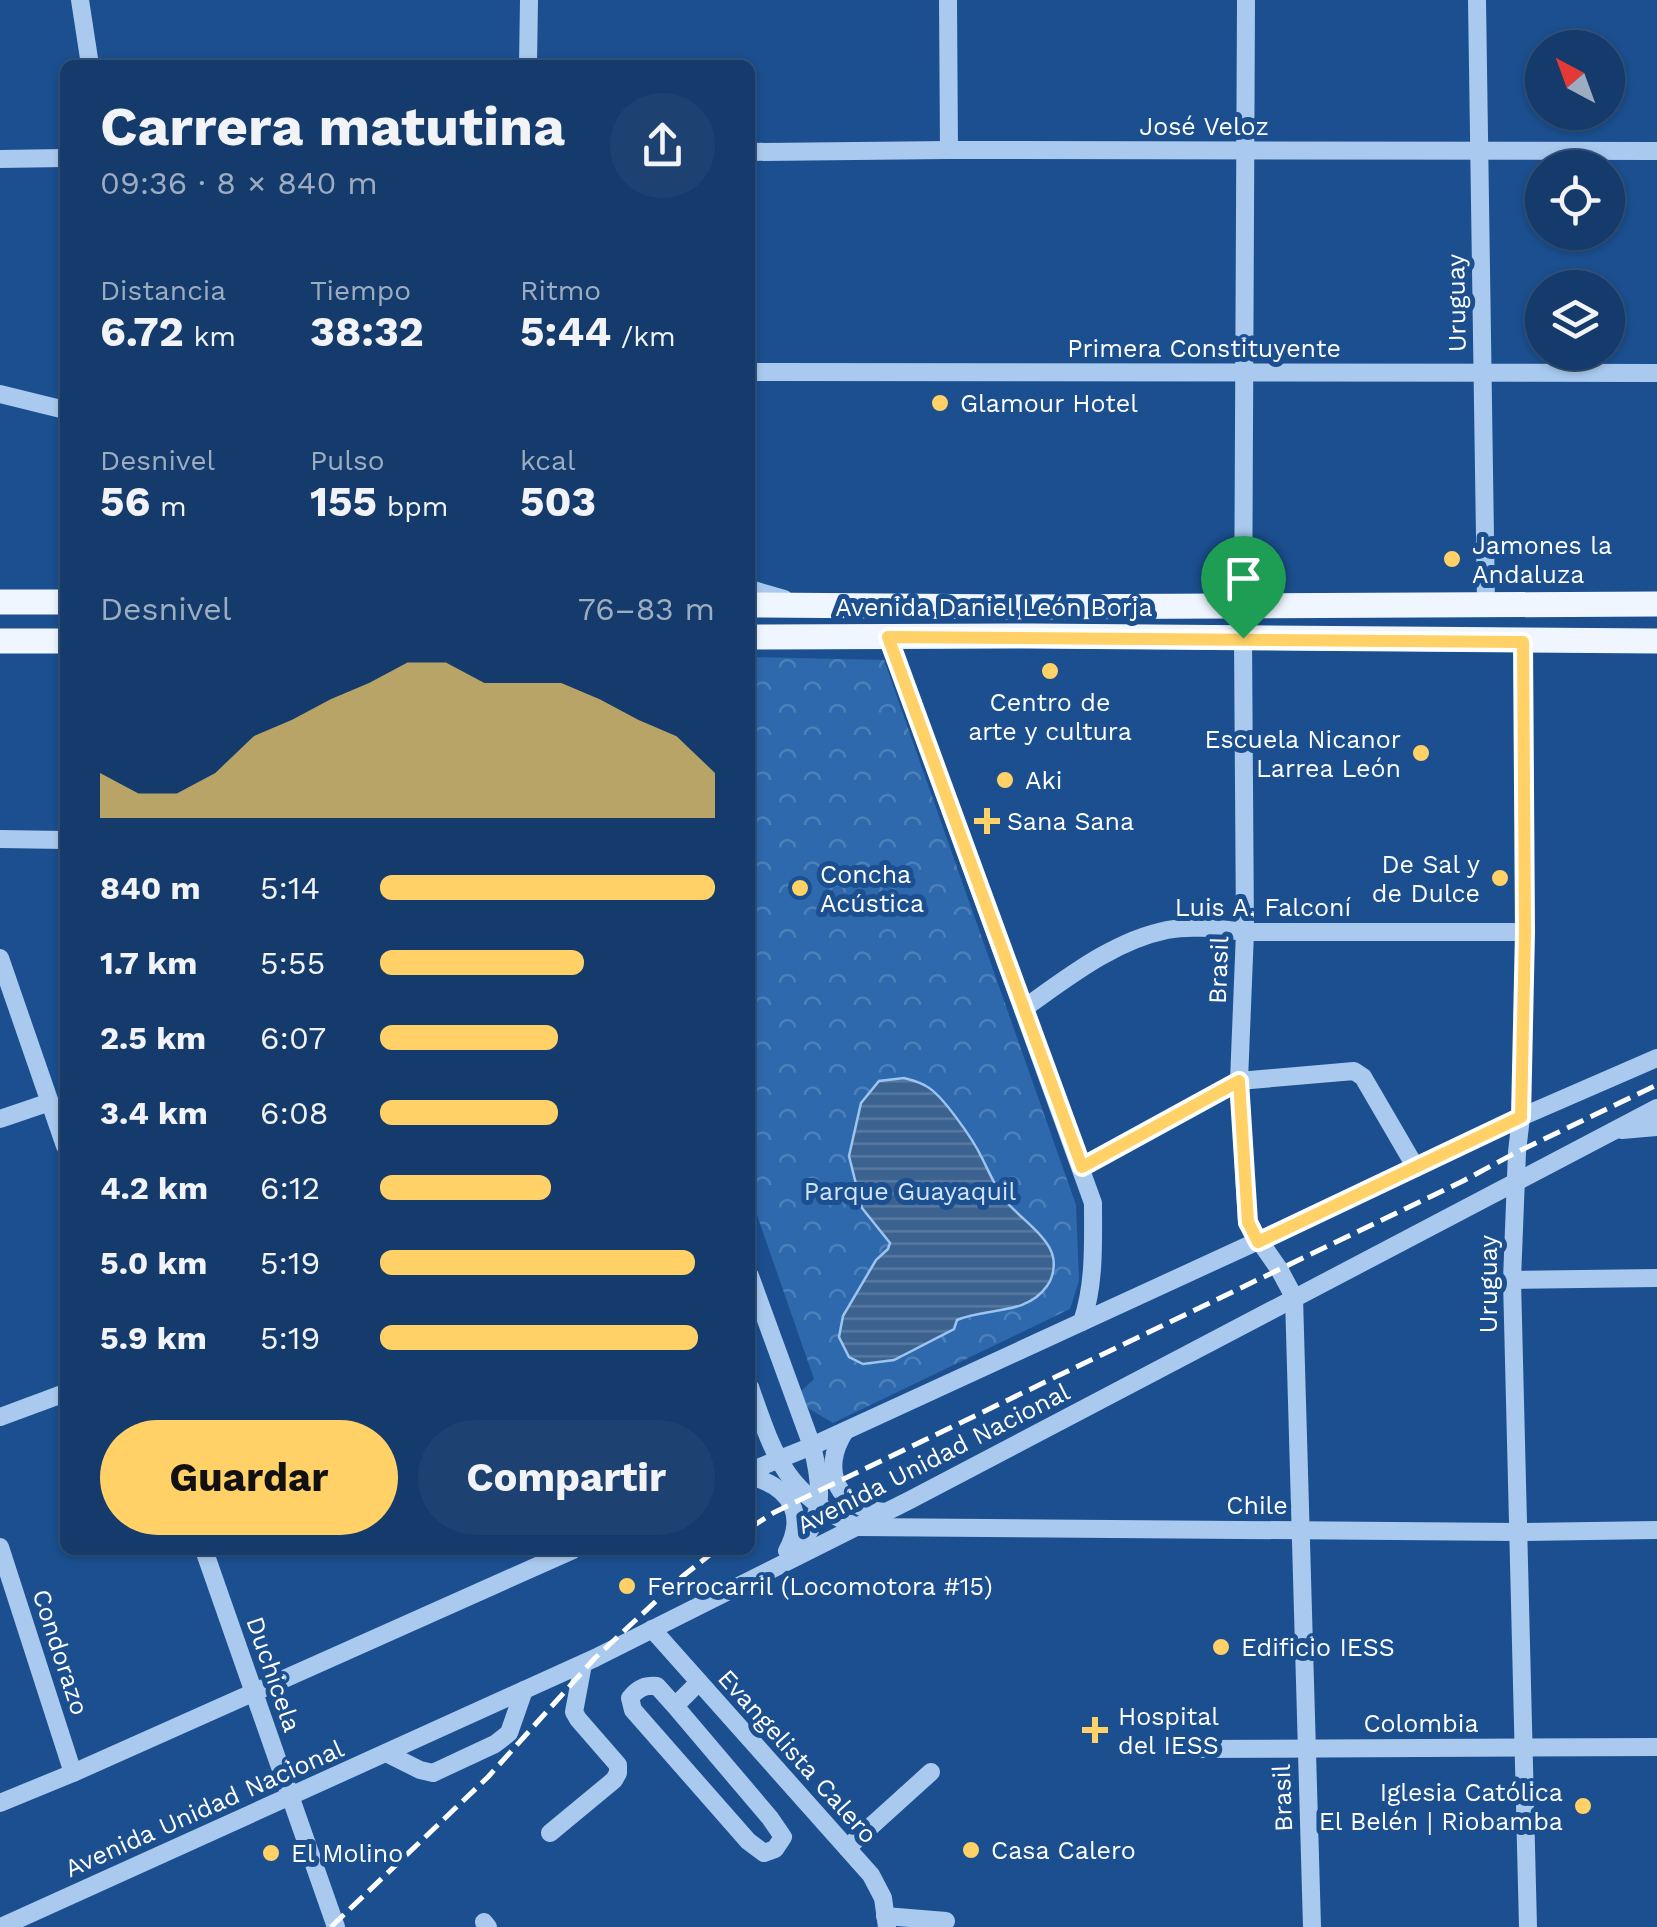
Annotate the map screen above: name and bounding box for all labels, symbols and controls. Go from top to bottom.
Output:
north arrow [1525,30,1625,130]
map controls [1525,30,1625,370]
button: share [610,93,715,198]
text: Carrera matutina [100,94,565,158]
street label: José Veloz [1139,112,1269,141]
button: locate [1525,150,1625,250]
text: 09:36 · 8 × 840 m [100,164,378,202]
street label: Uruguay [1441,254,1472,352]
button: layers [1525,270,1625,370]
text: Distancia [100,274,226,307]
text: Tiempo [310,274,411,307]
text: Ritmo [520,274,601,307]
text: 6.72 [100,307,184,356]
text: 38:32 [310,307,424,356]
text: 5:44 [520,307,611,356]
text: km [184,320,236,353]
text: /km [611,320,676,353]
street label: Primera Constituyente [1067,334,1341,363]
place label: Glamour Hotel [960,389,1138,418]
marker: Glamour Hotel [929,392,951,414]
text: Desnivel [100,444,215,477]
text: Pulso [310,444,384,477]
text: kcal [520,444,575,477]
text: 56 [100,477,150,526]
text: 155 [310,477,377,526]
text: 503 [520,477,596,526]
text: m [150,490,187,523]
text: bpm [377,490,448,523]
place label: Jamones la Andaluza [1472,531,1612,589]
pin [1201,536,1286,639]
marker: Jamones la Andaluza [1441,548,1463,570]
icon: arrive [1216,551,1271,606]
text: Desnivel [100,590,232,628]
text: 76–83 m [578,590,715,628]
street label: Avenida Daniel León Borja [835,593,1153,622]
marker: Centro de arte y cultura [1039,660,1061,682]
place label: Centro de arte y cultura [968,688,1132,746]
place label: Escuela Nicanor Larrea León [1204,725,1401,783]
marker: Escuela Nicanor Larrea León [1410,742,1432,764]
place label: Aki [1025,766,1062,795]
marker: Aki [994,769,1016,791]
place label: Sana Sana [1007,807,1134,836]
marker: Sana Sana [976,810,998,832]
place label: De Sal y de Dulce [1372,850,1480,908]
place label: Concha Acústica [820,860,924,918]
marker: De Sal y de Dulce [1489,867,1511,889]
text: 840 m [100,869,201,907]
text: 5:14 [260,869,320,907]
marker: Concha Acústica [789,877,811,899]
street label: Luis A. Falconí [1175,893,1351,922]
street label: Brasil [1203,935,1234,1004]
text: 1.7 km [100,944,197,982]
text: 5:55 [260,944,325,982]
text: 2.5 km [100,1019,206,1057]
text: 6:07 [260,1019,326,1057]
text: 3.4 km [100,1094,208,1132]
text: 6:08 [260,1094,329,1132]
text: 4.2 km [100,1169,208,1207]
text: 6:12 [260,1169,320,1207]
park label: Parque Guayaquil [804,1177,1017,1206]
street label: Uruguay [1474,1235,1503,1333]
text: 5.0 km [100,1244,207,1282]
text: 5:19 [260,1244,320,1282]
text: 5.9 km [100,1319,207,1357]
text: 5:19 [260,1319,320,1357]
street label: Avenida Unidad Nacional [792,1377,1075,1540]
button: Guardar [100,1420,398,1535]
button: Compartir [418,1420,715,1535]
street label: Chile [1226,1491,1288,1520]
place label: Ferrocarril (Locomotora #15) [647,1572,993,1601]
marker: Ferrocarril (Locomotora #15) [616,1575,638,1597]
street label: Condorazo [27,1586,94,1719]
street label: Duchicela [240,1613,307,1736]
place label: Edificio IESS [1241,1633,1395,1662]
marker: Edificio IESS [1210,1636,1232,1658]
street label: Evangelista Calero [712,1664,883,1849]
place label: Hospital del IESS [1118,1702,1219,1760]
street label: Colombia [1363,1709,1479,1738]
marker: Hospital del IESS [1082,1717,1108,1743]
street label: Avenida Unidad Nacional [60,1734,348,1883]
street label: Brasil [1267,1763,1298,1832]
place label: Iglesia Católica El Belén | Riobamba [1319,1778,1563,1836]
marker: Iglesia Católica El Belén | Riobamba [1572,1795,1594,1817]
place label: Casa Calero [991,1836,1136,1865]
place label: El Molino [291,1839,403,1868]
marker: Casa Calero [960,1839,982,1861]
marker: El Molino [260,1842,282,1864]

